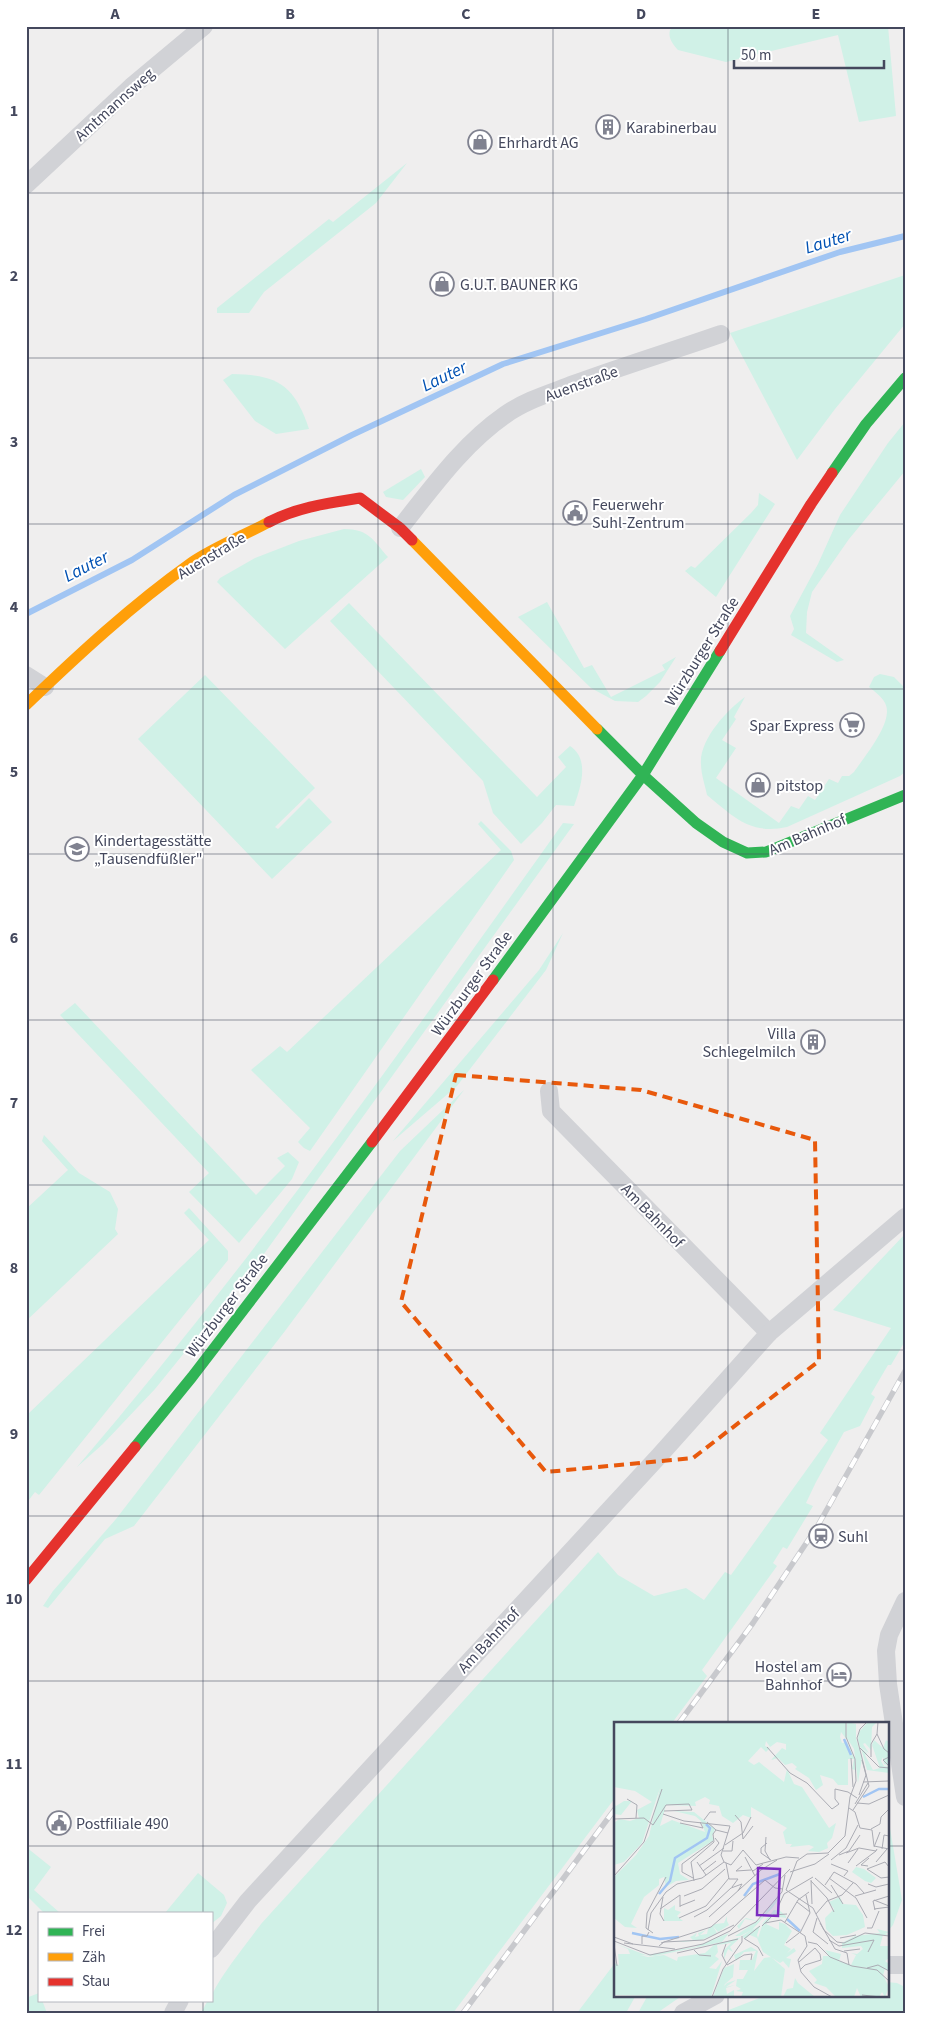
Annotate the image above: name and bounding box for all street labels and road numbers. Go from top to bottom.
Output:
street label: Amtmannsweg [70,63,159,146]
street label: Auenstraße [542,361,621,407]
street label: Auenstraße [173,527,250,585]
street label: Würzburger Straße [659,593,744,710]
street label: Am Bahnhof [765,808,851,861]
street label: Würzburger Straße [426,927,517,1041]
street label: Am Bahnhof [616,1179,690,1254]
street label: Würzburger Straße [180,1249,273,1362]
street label: Am Bahnhof [453,1602,526,1678]

